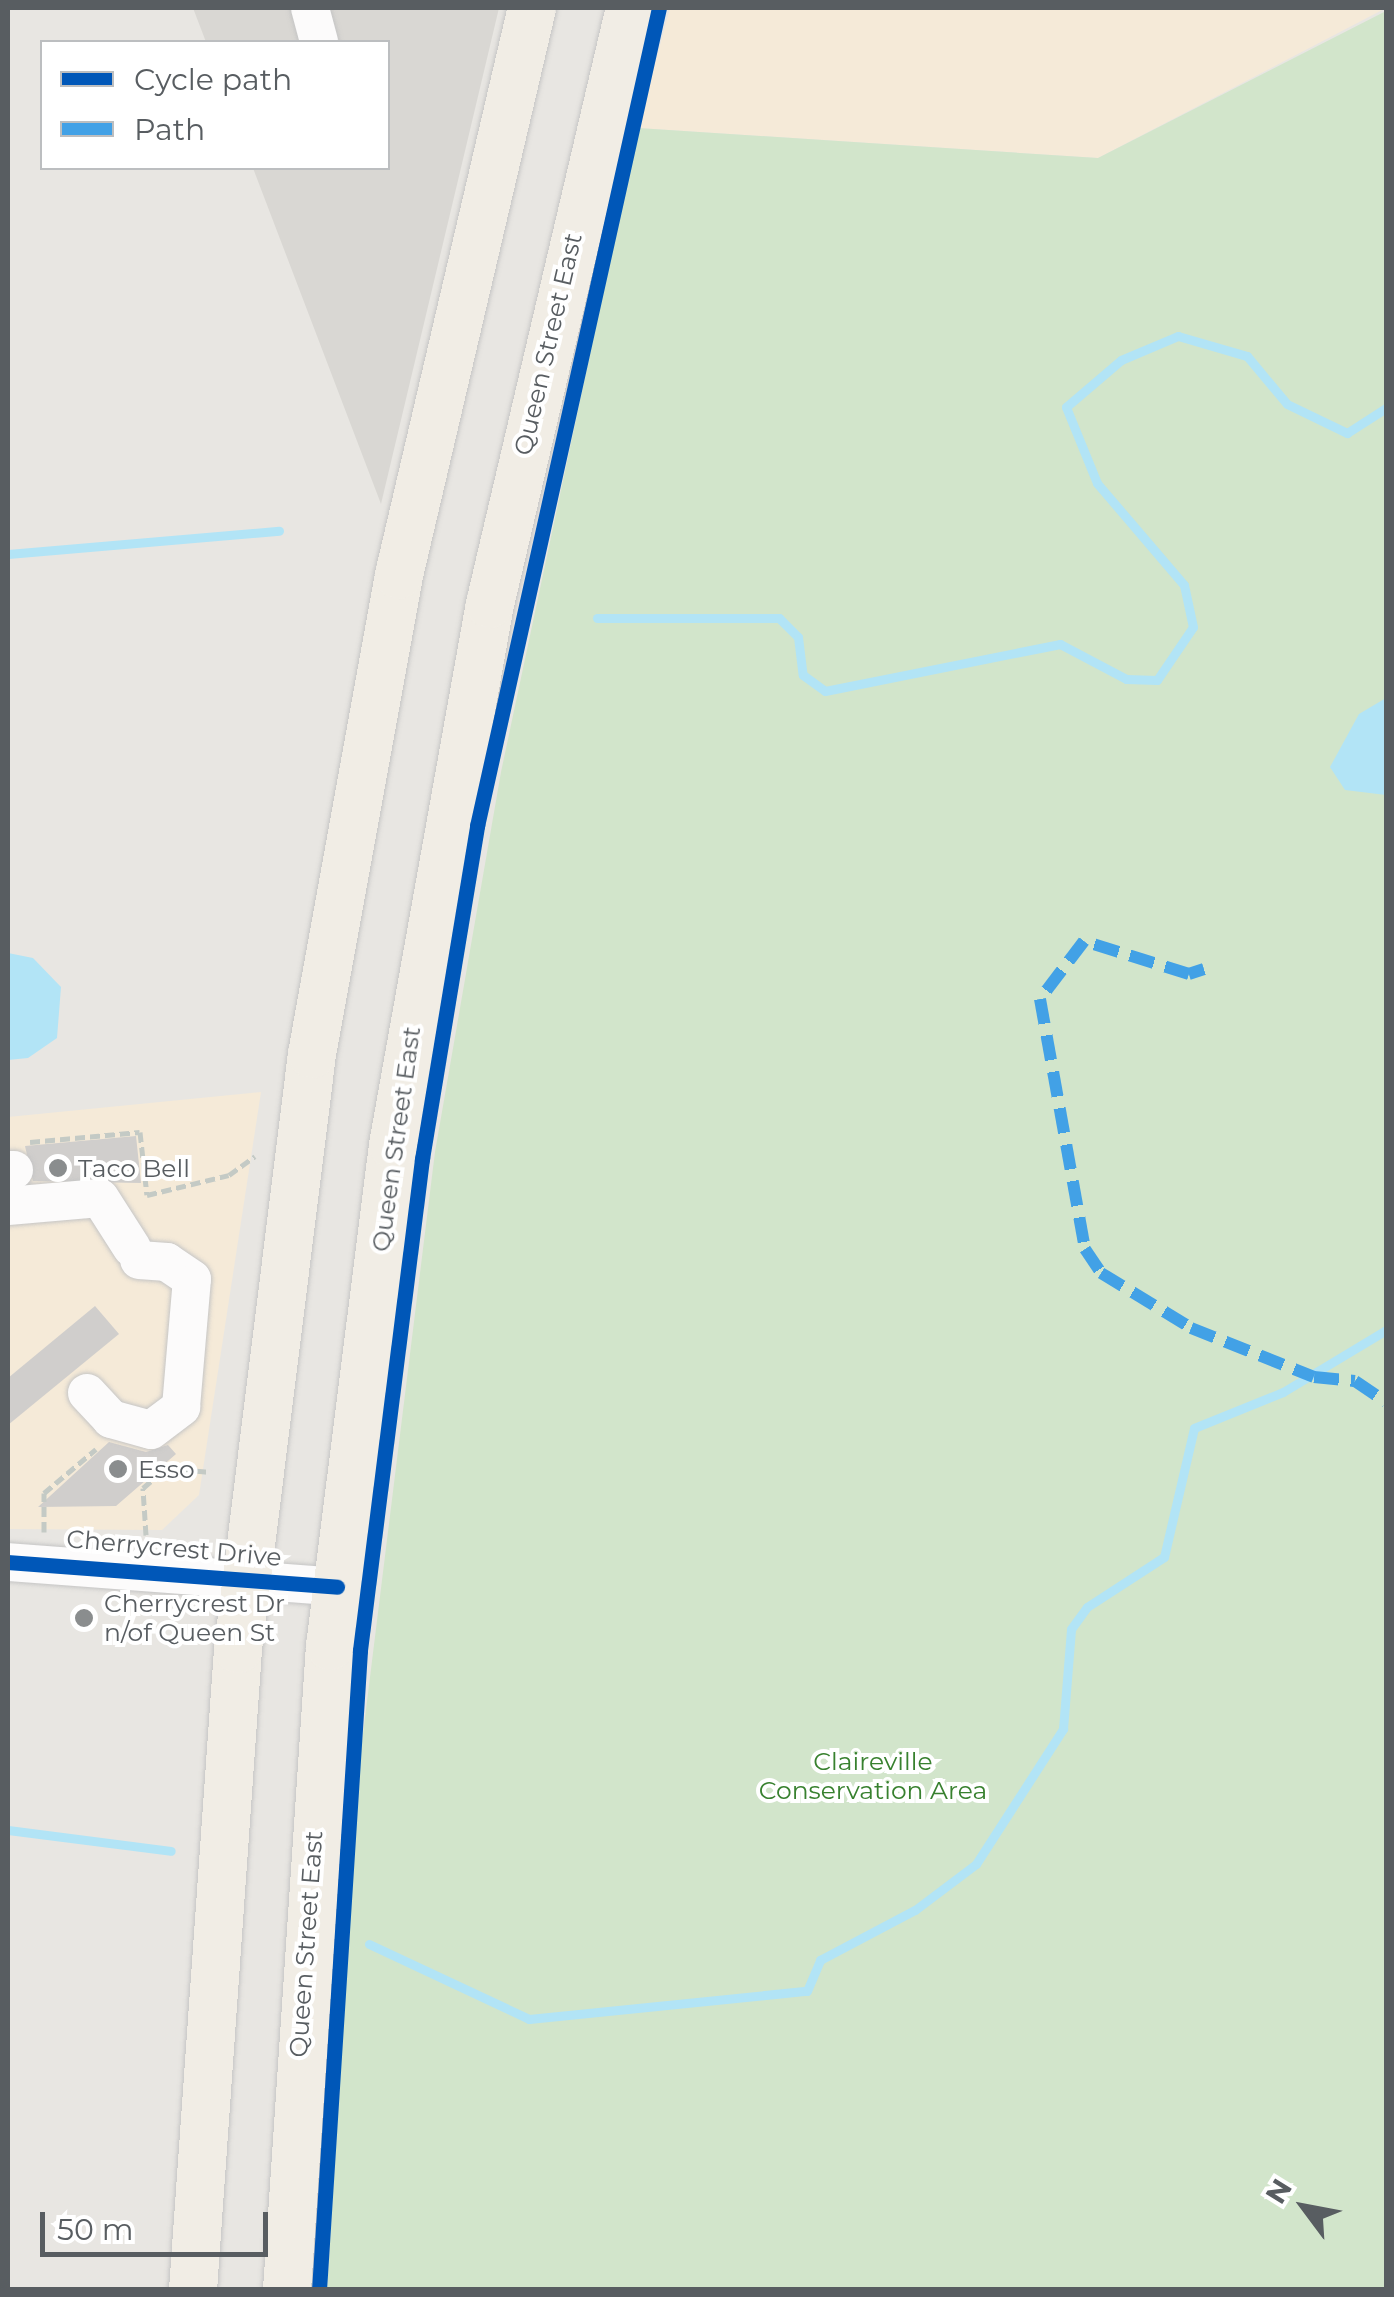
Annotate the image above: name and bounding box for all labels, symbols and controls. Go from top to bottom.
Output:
legend [40,40,390,170]
text: Cycle path [134,61,292,98]
text: Path [134,111,205,148]
street label: Queen Street East [508,230,588,458]
street label: Queen Street East [365,1024,427,1254]
place label: Taco Bell [78,1153,190,1183]
marker: Taco Bell [47,1157,69,1179]
place label: Esso [138,1454,195,1484]
marker: Esso [107,1458,129,1480]
street label: Cherrycrest Drive [65,1524,283,1572]
place label: Cherrycrest Dr n/of Queen St [104,1589,285,1648]
marker: Cherrycrest Dr n/of Queen St [73,1607,95,1629]
park label: Claireville Conservation Area [759,1747,987,1806]
street label: Queen Street East [283,1830,329,2058]
north arrow [1254,2157,1354,2257]
text: N [1258,2173,1299,2210]
scale bar [45,2192,272,2254]
text: 50 m [57,2211,134,2248]

